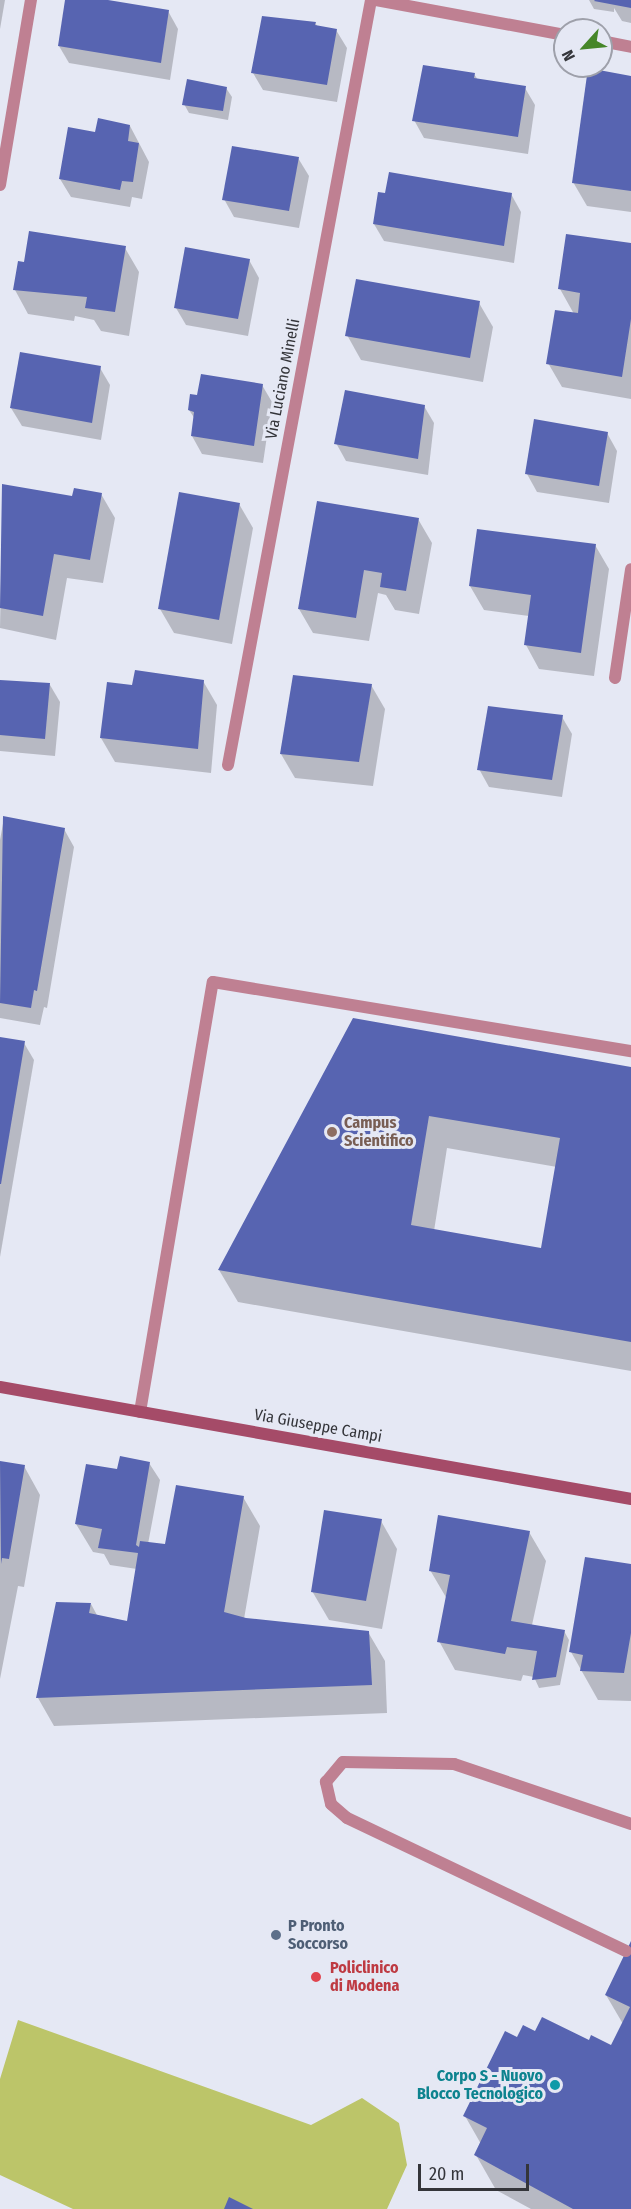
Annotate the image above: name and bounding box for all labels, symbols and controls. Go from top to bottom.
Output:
north arrow [553,18,613,78]
text: N [558,47,579,64]
street label: Via Luciano Minelli [262,317,304,441]
place label: Campus Scientifico [344,1113,414,1151]
marker: Campus Scientifico [325,1125,339,1139]
street label: Via Giuseppe Campi [253,1405,383,1447]
place label: P Pronto Soccorso [288,1916,348,1954]
marker: P Pronto Soccorso [269,1928,283,1942]
place label: Policlinico di Modena [330,1958,399,1996]
marker: Policlinico di Modena [307,1968,325,1986]
place label: Corpo S - Nuovo Blocco Tecnologico [417,2066,543,2104]
marker: Corpo S - Nuovo Blocco Tecnologico [548,2078,562,2092]
scale bar [421,2152,532,2190]
text: 20 m [429,2163,464,2185]

